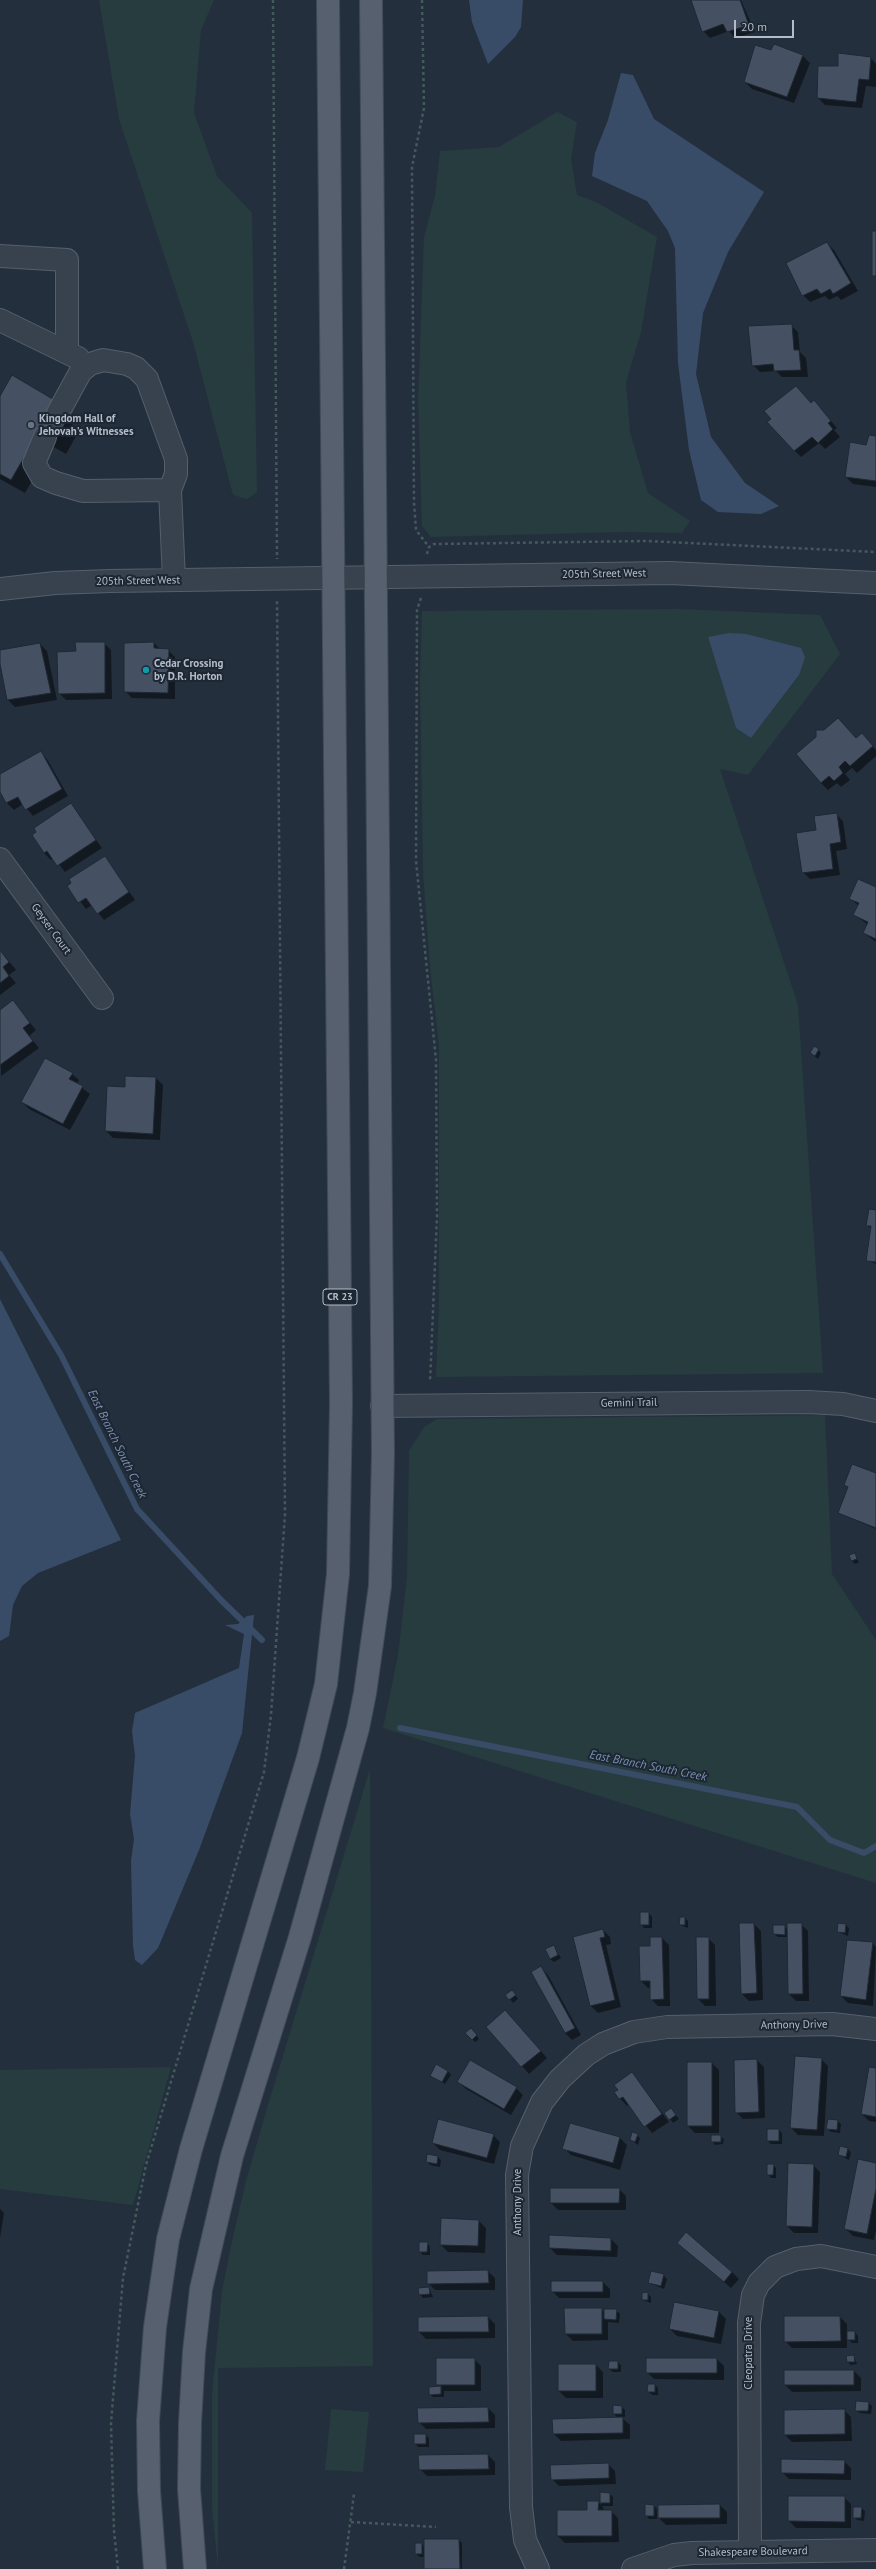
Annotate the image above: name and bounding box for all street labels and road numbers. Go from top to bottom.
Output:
street label: 205th Street West [562,567,646,581]
street label: 205th Street West [96,574,180,588]
street label: Geyser Court [28,901,74,957]
road number: CR 23 [323,1289,357,1305]
street label: Gemini Trail [601,1396,657,1410]
street label: Anthony Drive [760,2018,828,2032]
street label: Anthony Drive [511,2169,525,2235]
street label: Cleopatra Drive [742,2317,756,2389]
street label: Shakespeare Boulevard [698,2544,808,2560]

